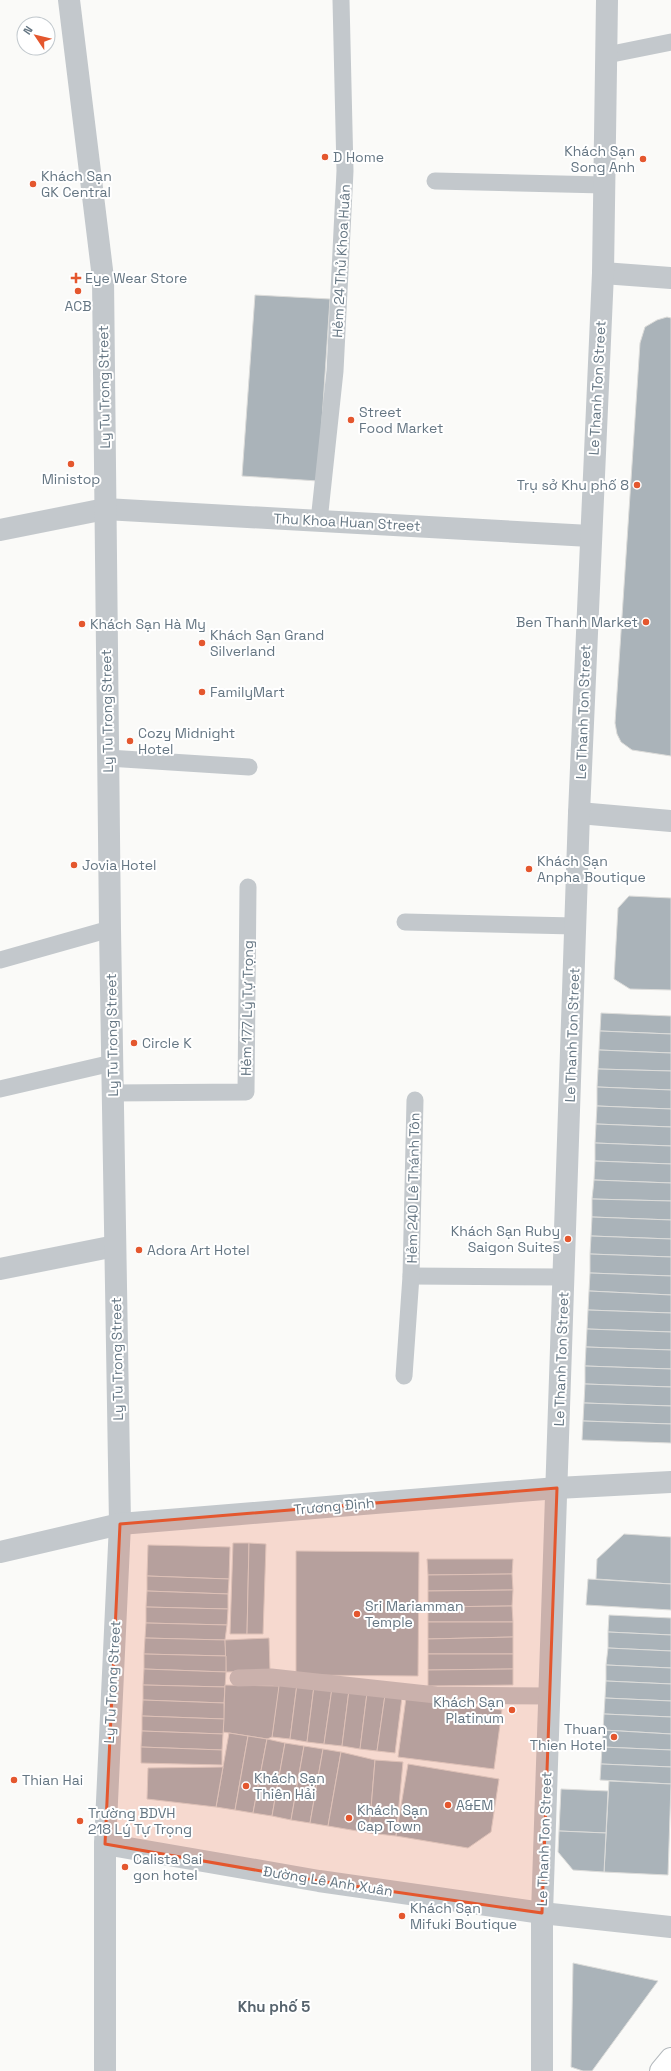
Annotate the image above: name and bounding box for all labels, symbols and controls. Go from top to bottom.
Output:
north arrow [16,16,56,56]
text: N [20,23,36,37]
place label: Khách Sạn Song Anh [564,142,635,176]
place label: D Home [333,148,384,166]
marker: D Home [320,152,330,162]
marker: Khách Sạn Song Anh [638,154,648,164]
place label: Khách Sạn GK Central [41,167,112,201]
marker: Khách Sạn GK Central [28,179,38,189]
street label: Hẻm 24 Thủ Khoa Huân [328,184,354,338]
place label: Eye Wear Store [85,269,187,287]
marker: Eye Wear Store [70,272,82,284]
marker: ACB [73,286,83,296]
place label: ACB [65,297,91,315]
street label: Le Thanh Ton Street [584,320,610,456]
street label: Ly Tu Trong Street [94,325,114,449]
place label: Street Food Market [359,403,443,437]
marker: Street Food Market [346,415,356,425]
marker: Ministop [66,459,76,469]
place label: Ministop [42,470,100,488]
place label: Trụ sở Khu phố 8 [517,476,629,494]
marker: Trụ sở Khu phố 8 [632,480,642,490]
street label: Thu Khoa Huan Street [273,509,421,535]
place label: Ben Thanh Market [516,613,638,631]
place label: Khách Sạn Hà My [90,615,206,633]
marker: Ben Thanh Market [641,617,651,627]
marker: Khách Sạn Hà My [77,619,87,629]
place label: Khách Sạn Grand Silverland [210,626,324,660]
marker: Khách Sạn Grand Silverland [197,638,207,648]
street label: Le Thanh Ton Street [572,644,594,780]
street label: Ly Tu Trong Street [97,649,117,773]
place label: FamilyMart [210,683,285,701]
marker: FamilyMart [197,687,207,697]
place label: Cozy Midnight Hotel [138,724,235,758]
marker: Cozy Midnight Hotel [125,736,135,746]
place label: Khách Sạn Anpha Boutique [537,852,646,886]
place label: Jovia Hotel [82,856,156,874]
marker: Jovia Hotel [69,860,79,870]
marker: Khách Sạn Anpha Boutique [524,864,534,874]
street label: Hẻm 177 Lý Tự Trọng [237,940,257,1076]
street label: Le Thanh Ton Street [561,967,583,1103]
street label: Ly Tu Trong Street [102,973,122,1097]
place label: Circle K [142,1034,192,1052]
marker: Circle K [129,1038,139,1048]
street label: Hẻm 240 Lê Thánh Tôn [403,1112,423,1264]
place label: Khách Sạn Ruby Saigon Suites [451,1222,560,1256]
marker: Khách Sạn Ruby Saigon Suites [563,1234,573,1244]
place label: Adora Art Hotel [147,1241,250,1259]
marker: Adora Art Hotel [134,1245,144,1255]
street label: Le Thanh Ton Street [550,1291,572,1427]
street label: Ly Tu Trong Street [107,1297,127,1421]
street label: Trương Định [293,1493,375,1519]
place label: Sri Mariamman Temple [365,1597,464,1631]
marker: Sri Mariamman Temple [352,1609,362,1619]
street label: Ly Tu Trong Street [100,1620,124,1744]
place label: Khách Sạn Platinum [433,1693,504,1727]
marker: Khách Sạn Platinum [507,1705,517,1715]
place label: Thuan Thien Hotel [530,1720,606,1754]
marker: Thuan Thien Hotel [609,1732,619,1742]
place label: Khách Sạn Thiên Hải [254,1769,325,1803]
place label: Thian Hai [22,1771,83,1789]
street label: Le Thanh Ton Street [533,1771,555,1907]
marker: Thian Hai [9,1775,19,1785]
marker: Khách Sạn Thiên Hải [241,1781,251,1791]
place label: A&EM [456,1796,493,1814]
marker: A&EM [443,1800,453,1810]
place label: Khách Sạn Cap Town [357,1801,428,1835]
place label: Trường BDVH 218 Lý Tự Trọng [88,1804,192,1838]
marker: Khách Sạn Cap Town [344,1813,354,1823]
marker: Trường BDVH 218 Lý Tự Trọng [75,1816,85,1826]
place label: Calista Sai gon hotel [133,1850,202,1884]
marker: Calista Sai gon hotel [120,1862,130,1872]
street label: Đường Lê Anh Xuân [262,1862,394,1900]
place label: Khách Sạn Mifuki Boutique [410,1899,517,1933]
marker: Khách Sạn Mifuki Boutique [397,1911,407,1921]
district label: Khu phố 5 [238,1997,310,2016]

